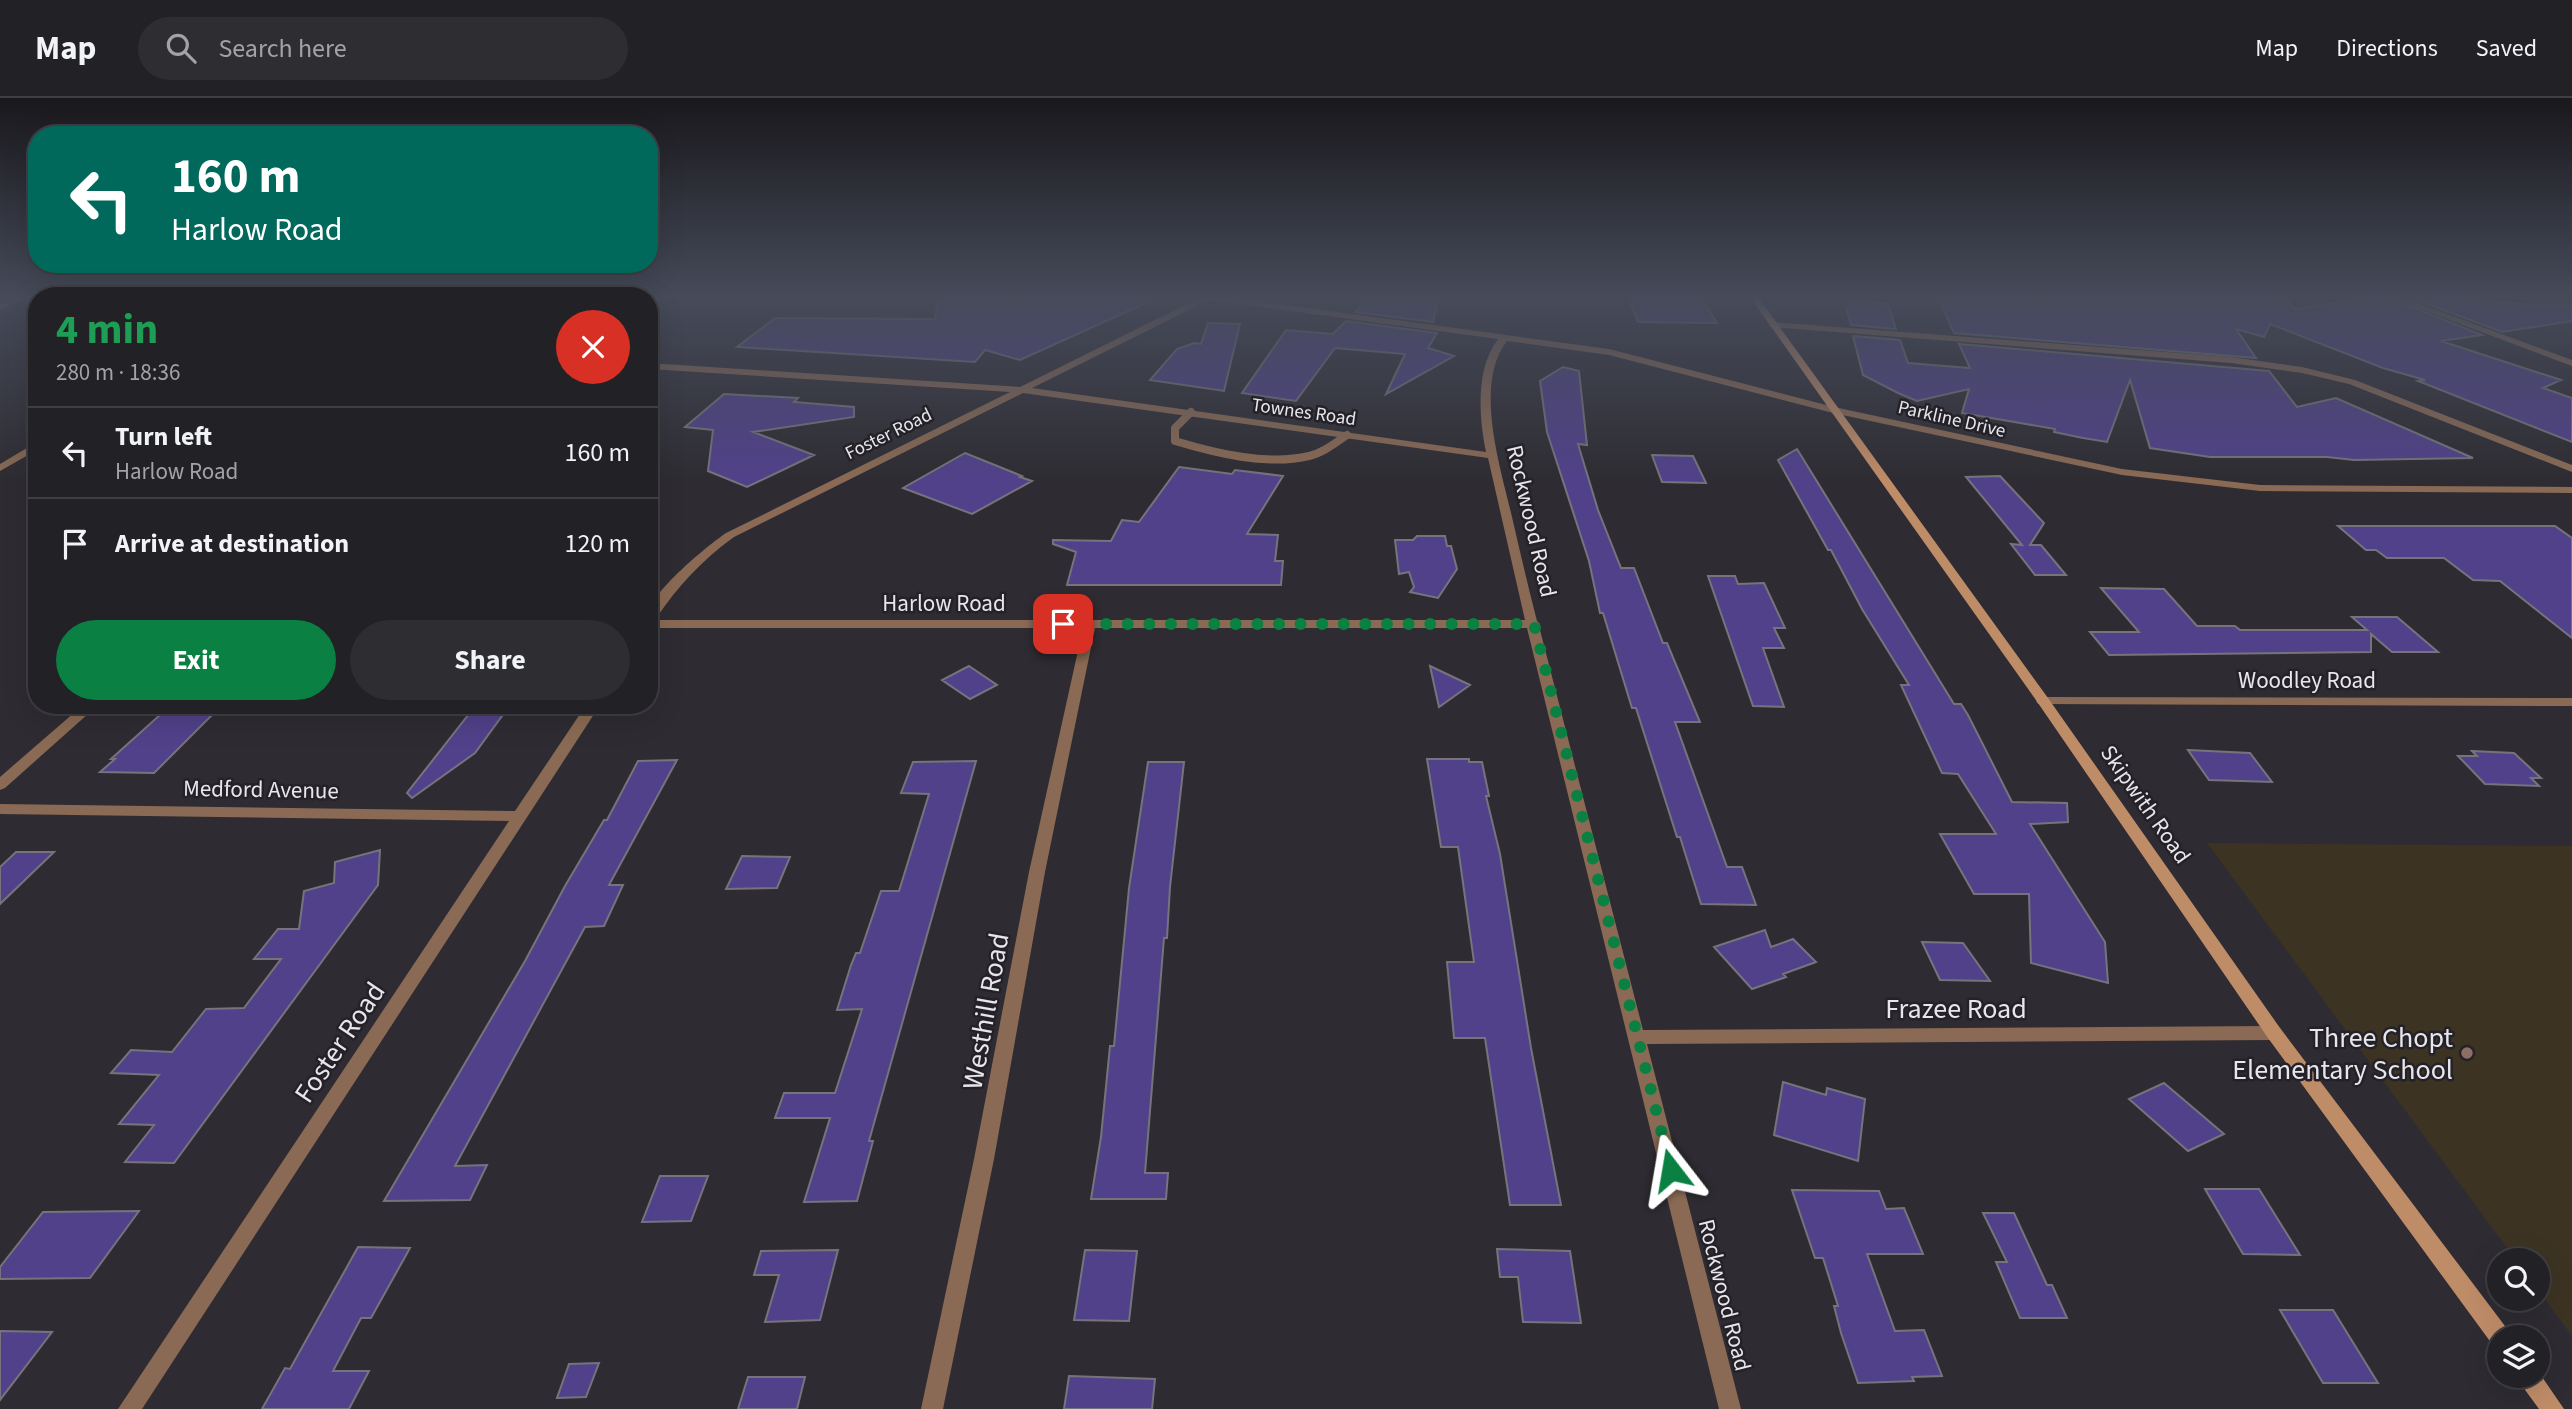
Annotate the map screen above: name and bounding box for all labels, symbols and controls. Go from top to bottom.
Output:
search box [138,17,628,80]
text: Map [35,25,96,72]
icon: search [162,29,200,67]
text: Search here [218,30,347,67]
text: Map [2255,31,2298,66]
text: Directions [2336,31,2438,66]
text: Saved [2476,31,2537,66]
text: 160 m [171,142,300,212]
icon: left [56,154,147,245]
text: Harlow Road [171,207,343,253]
text: 4 min [56,300,158,360]
button: close [556,310,630,384]
text: 280 m · 18:36 [56,356,180,389]
street label: Townes Road [1250,392,1358,433]
street label: Parkline Drive [1895,394,2008,445]
street label: Foster Road [841,402,937,467]
text: Turn left [115,418,212,455]
icon: left [56,434,94,472]
text: 160 m [564,434,630,471]
street label: Rockwood Road [1498,442,1565,600]
text: Harlow Road [115,455,238,488]
icon: arrive [56,525,94,563]
text: Arrive at destination [115,525,349,562]
text: 120 m [564,525,630,562]
street label: Harlow Road [882,587,1006,620]
pin [1033,594,1093,654]
icon: arrive [1044,605,1082,643]
button: Exit [56,620,336,700]
button: Share [350,620,630,700]
street label: Woodley Road [2238,664,2376,697]
street label: Skipwith Road [2092,738,2199,870]
street label: Medford Avenue [183,772,339,807]
street label: Westhill Road [953,930,1019,1093]
street label: Foster Road [285,974,395,1111]
street label: Frazee Road [1885,989,2027,1029]
place label: Three Chopt Elementary School [2232,1018,2454,1090]
marker: Three Chopt Elementary School [2459,1045,2475,1061]
position arrow [1634,1133,1708,1207]
street label: Rockwood Road [1690,1216,1759,1374]
map controls [2487,1248,2550,1388]
button: search [2487,1248,2550,1311]
button: layers [2487,1325,2550,1388]

